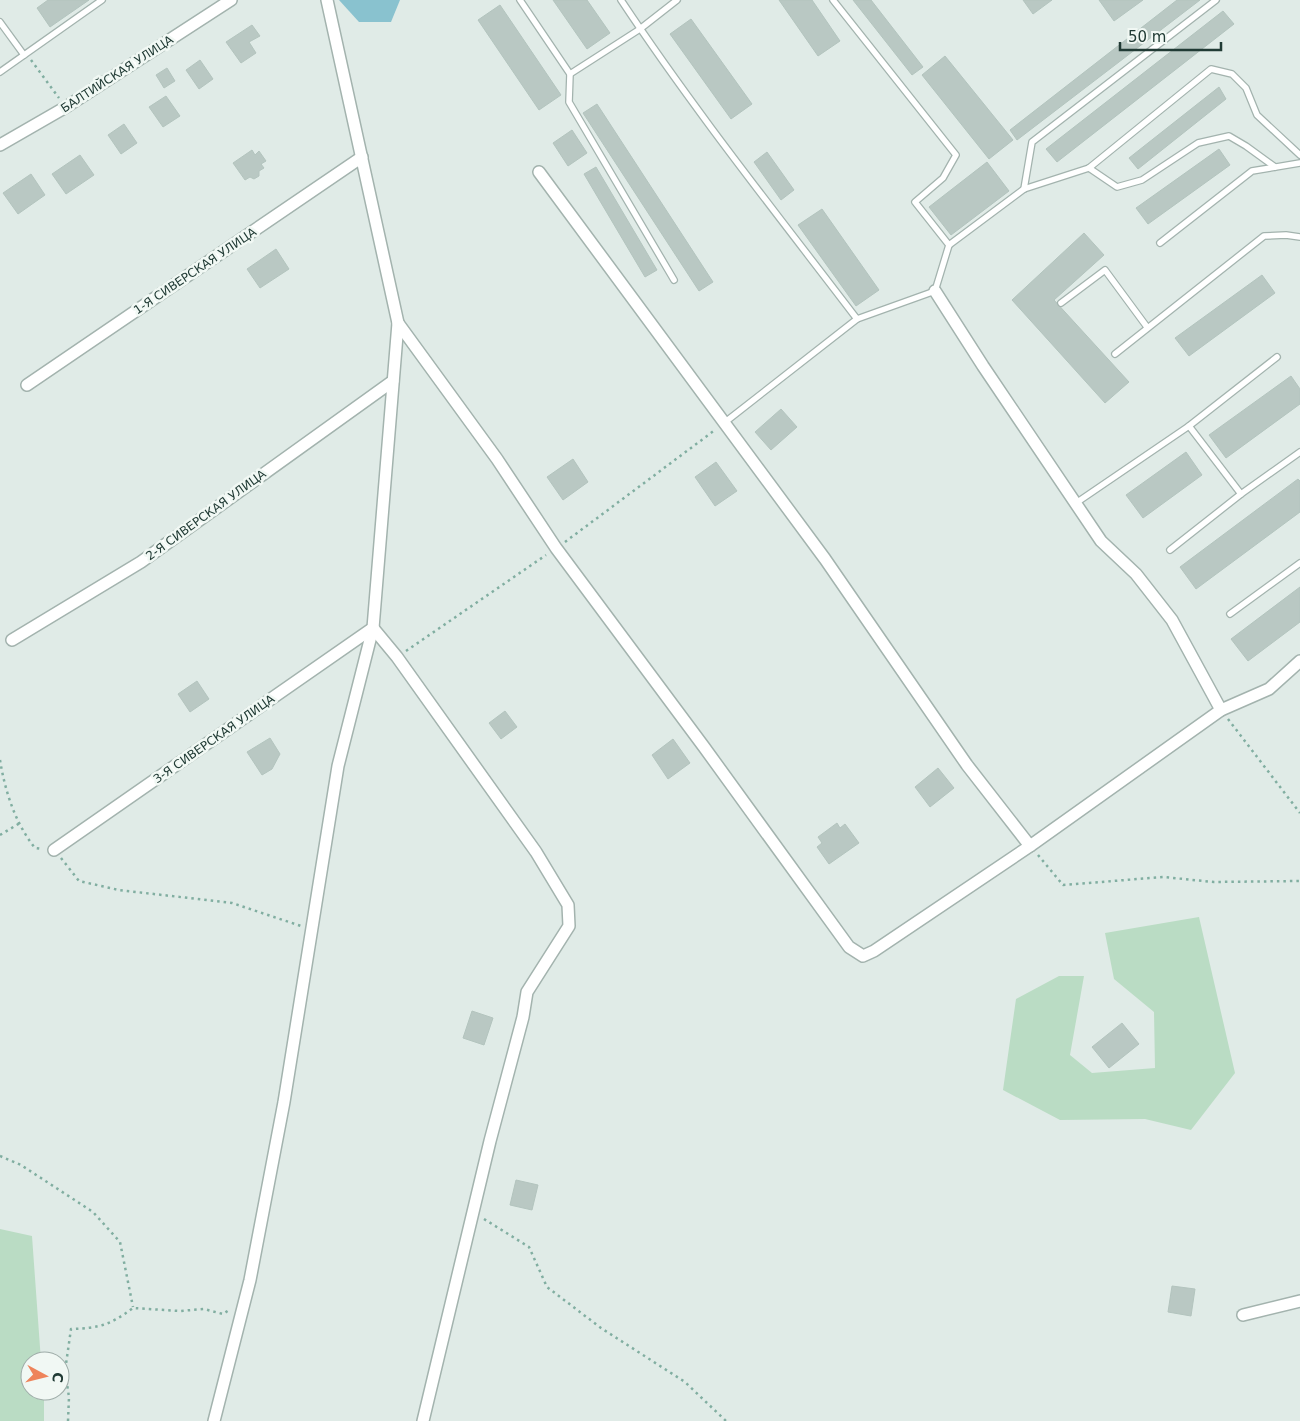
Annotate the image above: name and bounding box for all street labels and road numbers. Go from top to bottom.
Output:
street label: БАЛТИЙСКАЯ УЛИЦА [58,31,176,116]
street label: 1-Я СИВЕРСКАЯ УЛИЦА [131,224,260,317]
street label: 2-Я СИВЕРСКАЯ УЛИЦА [143,466,269,563]
street label: 3-Я СИВЕРСКАЯ УЛИЦА [151,691,278,786]

